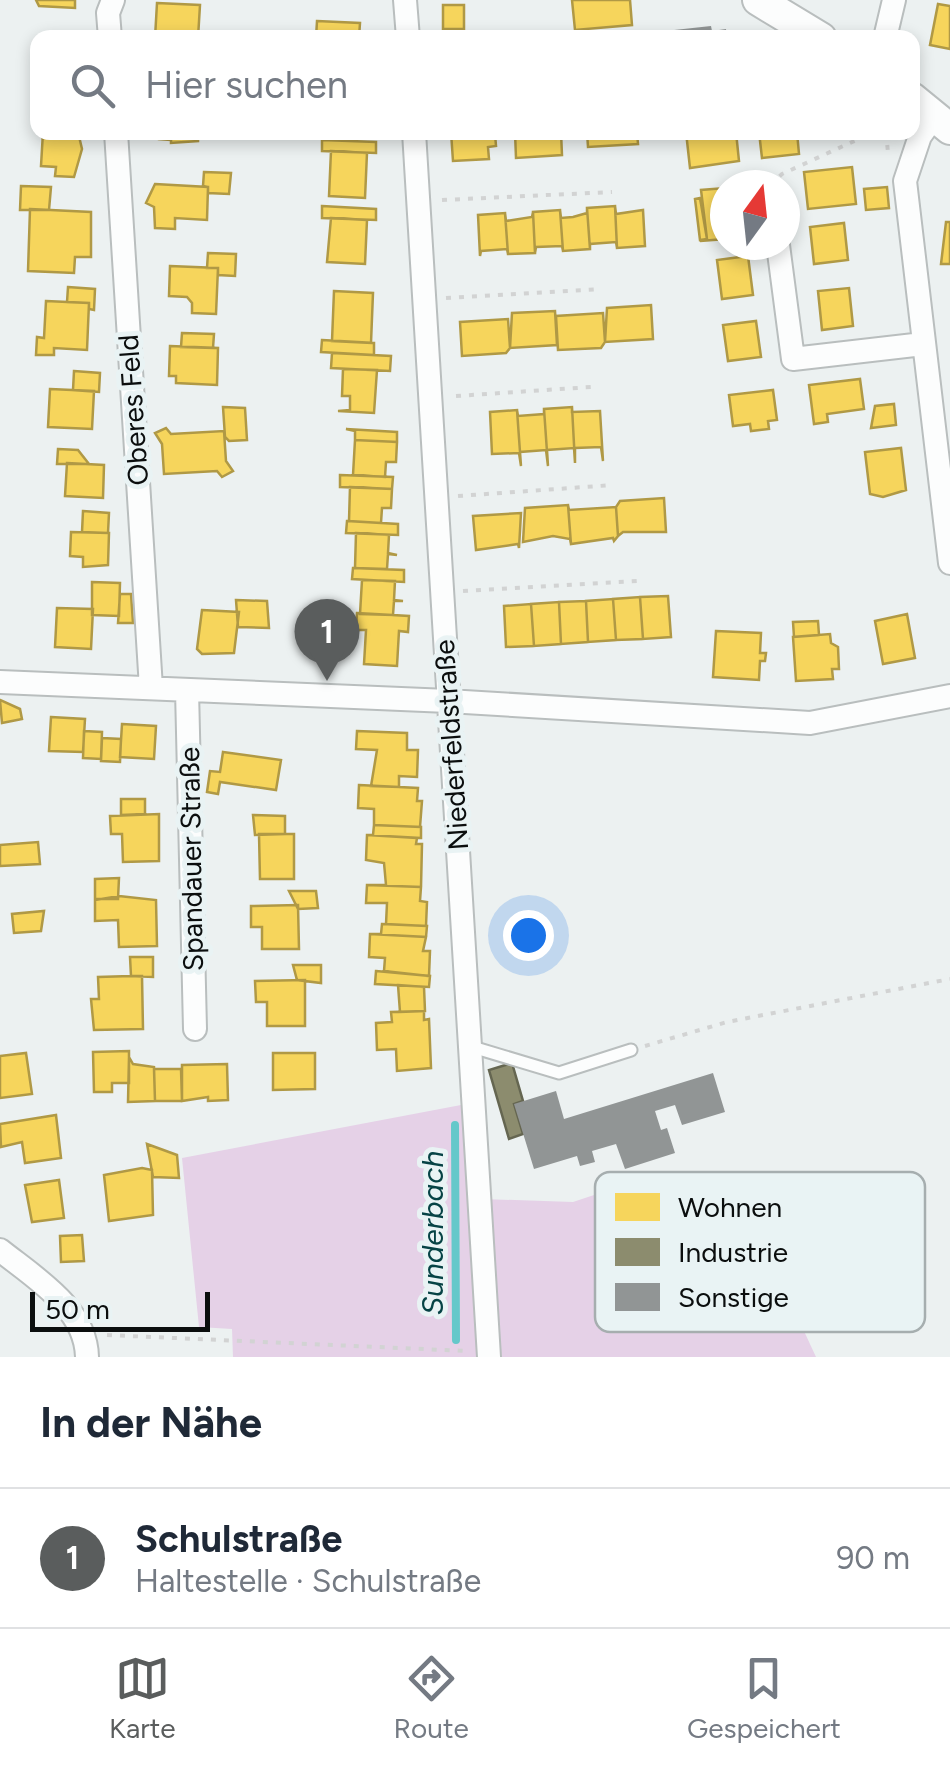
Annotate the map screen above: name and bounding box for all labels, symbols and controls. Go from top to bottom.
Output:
search box [30,30,920,140]
icon: search [65,58,120,113]
text: Hier suchen [145,62,348,108]
north arrow [710,170,800,260]
street label: Oberes Feld [111,333,155,487]
pin: 1 [294,598,360,681]
street label: Niederfeldstraße [427,638,475,852]
street label: Spandauer Straße [172,747,210,971]
your location [503,910,554,961]
water label: Sunderbach [414,1151,451,1315]
legend [595,1172,925,1332]
text: Wohnen [678,1190,782,1224]
text: Industrie [678,1235,788,1269]
text: Sonstige [678,1280,789,1314]
scale bar [30,1287,210,1332]
text: 50 m [45,1292,110,1326]
text: In der Nähe [40,1397,262,1448]
text: Schulstraße [135,1516,342,1562]
text: 1 [66,1539,79,1577]
text: 90 m [836,1539,910,1577]
text: Haltestelle · Schulstraße [135,1562,481,1600]
tab: Karte [109,1651,175,1745]
tab: Route [394,1651,469,1745]
tab: Gespeichert [687,1651,841,1745]

